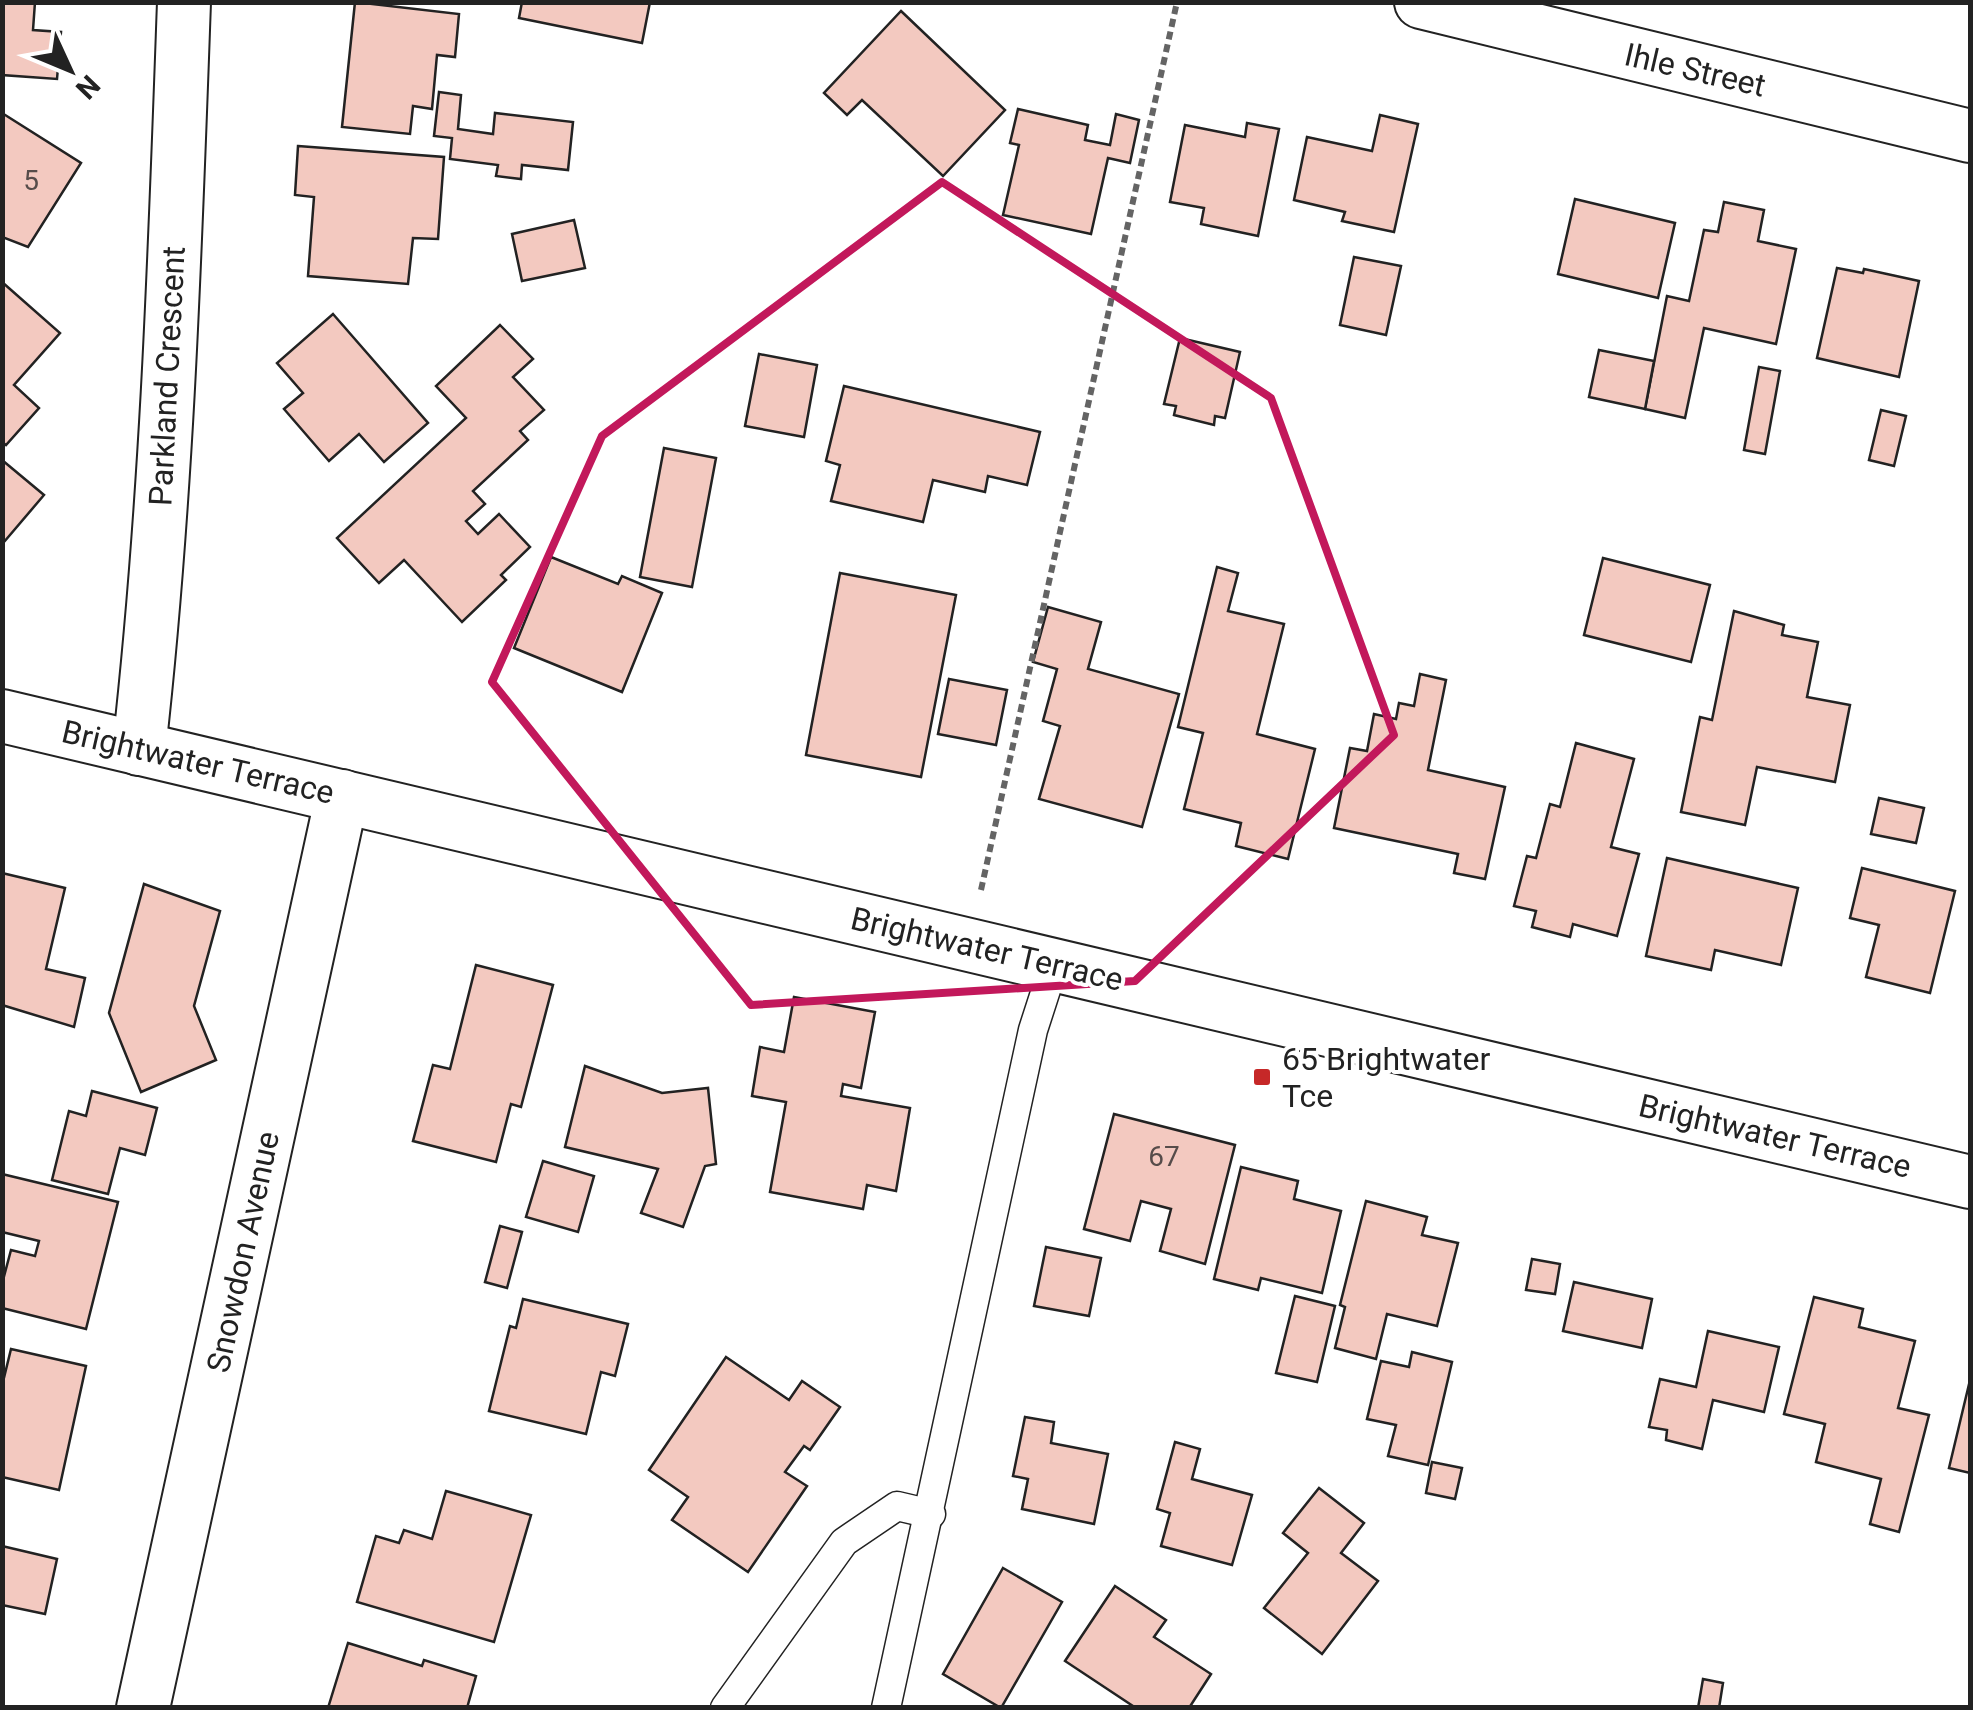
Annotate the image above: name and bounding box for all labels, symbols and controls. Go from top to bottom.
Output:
north arrow [20,20,120,120]
street label: Ihle Street [1621,35,1769,105]
text: N [69,68,106,106]
house number: 5 [23,164,39,197]
street label: Parkland Crescent [141,245,193,507]
street label: Brightwater Terrace [58,712,338,812]
street label: Brightwater Terrace [847,899,1127,999]
place label: 65 Brightwater Tce [1282,1040,1490,1115]
marker: 65 Brightwater Tce [1251,1066,1273,1088]
street label: Brightwater Terrace [1635,1086,1915,1186]
street label: Snowdon Avenue [199,1128,287,1376]
house number: 67 [1148,1140,1180,1173]

